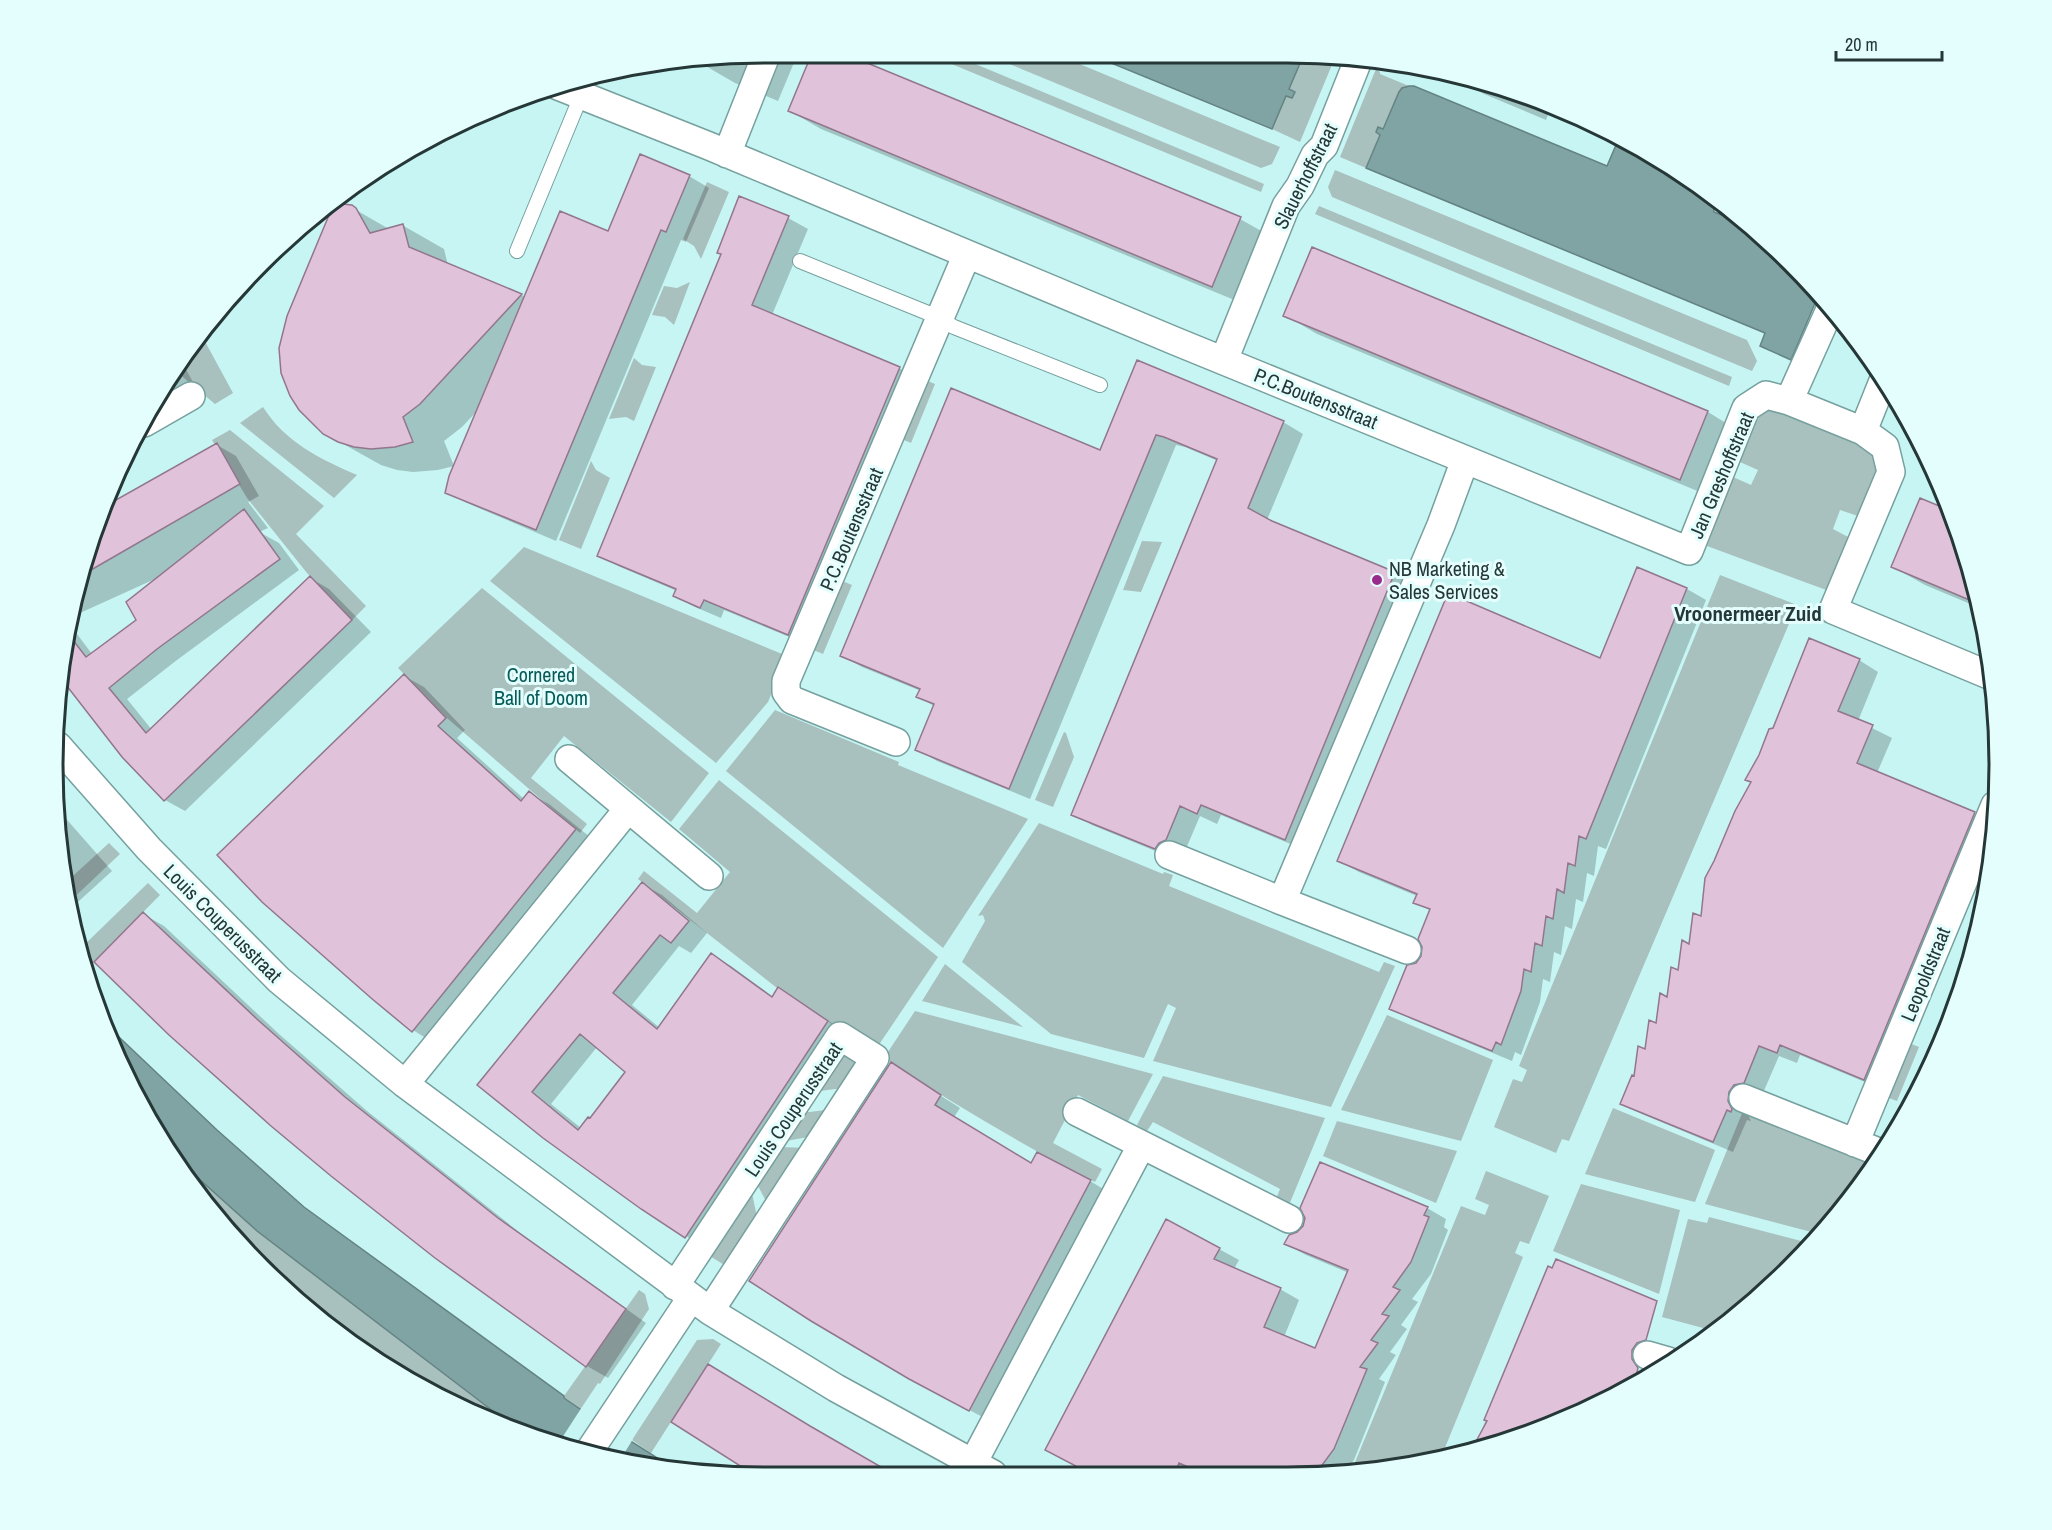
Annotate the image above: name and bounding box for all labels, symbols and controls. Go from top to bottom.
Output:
scale bar [1836,24,1942,62]
text: 20 m [1845,32,1878,57]
street label: Slauerhoffstraat [1267,118,1343,234]
street label: P.C.Boutensstraat [1250,361,1382,435]
street label: Jan Greshoffstraat [1682,407,1760,542]
street label: P.C.Boutensstraat [813,463,889,595]
place label: NB Marketing & Sales Services [1389,555,1505,605]
marker: NB Marketing & Sales Services [1370,573,1384,587]
district label: Vroonermeer Zuid [1674,599,1822,628]
park label: Cornered Ball of Doom [494,661,588,711]
street label: Louis Couperusstraat [158,858,288,988]
street label: Leopoldstraat [1894,922,1956,1025]
street label: Louis Couperusstraat [738,1036,848,1182]

